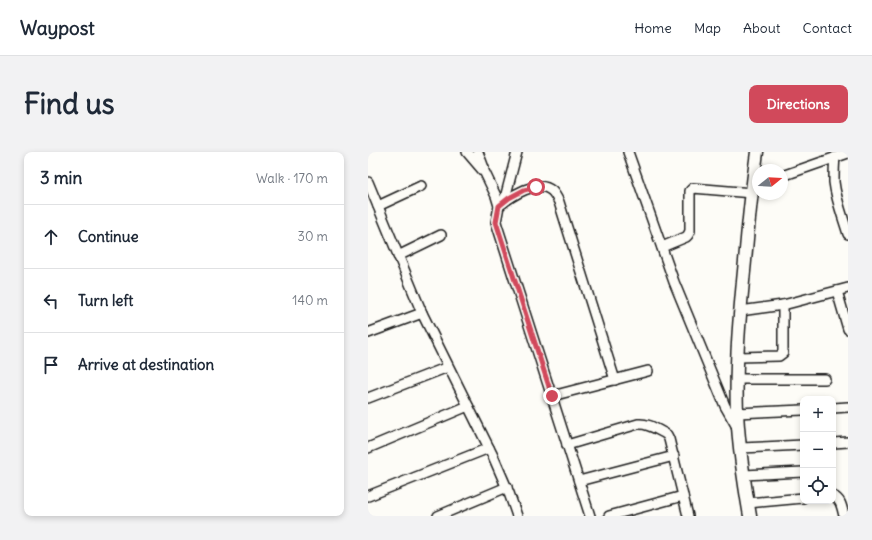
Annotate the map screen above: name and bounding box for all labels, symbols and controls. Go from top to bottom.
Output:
text: Waypost [20,16,95,40]
text: Home [634,19,672,37]
text: Map [694,19,721,37]
text: About [743,19,781,37]
text: Contact [803,19,852,37]
button: Directions [749,85,848,123]
text: Find us [24,86,115,122]
north arrow [752,164,788,200]
text: 3 min [40,167,82,189]
text: Walk · 170 m [256,170,328,187]
route start [527,178,545,196]
icon: ahead [40,226,62,248]
text: Continue [78,227,139,246]
text: 30 m [298,228,328,245]
icon: left [40,290,62,312]
text: Turn left [78,291,133,310]
text: 140 m [292,292,328,309]
icon: arrive [40,354,62,376]
text: Arrive at destination [78,355,214,374]
route end [543,387,561,405]
map controls [800,396,836,504]
button: + [800,396,836,432]
button: − [800,432,836,468]
button: locate [800,468,836,504]

